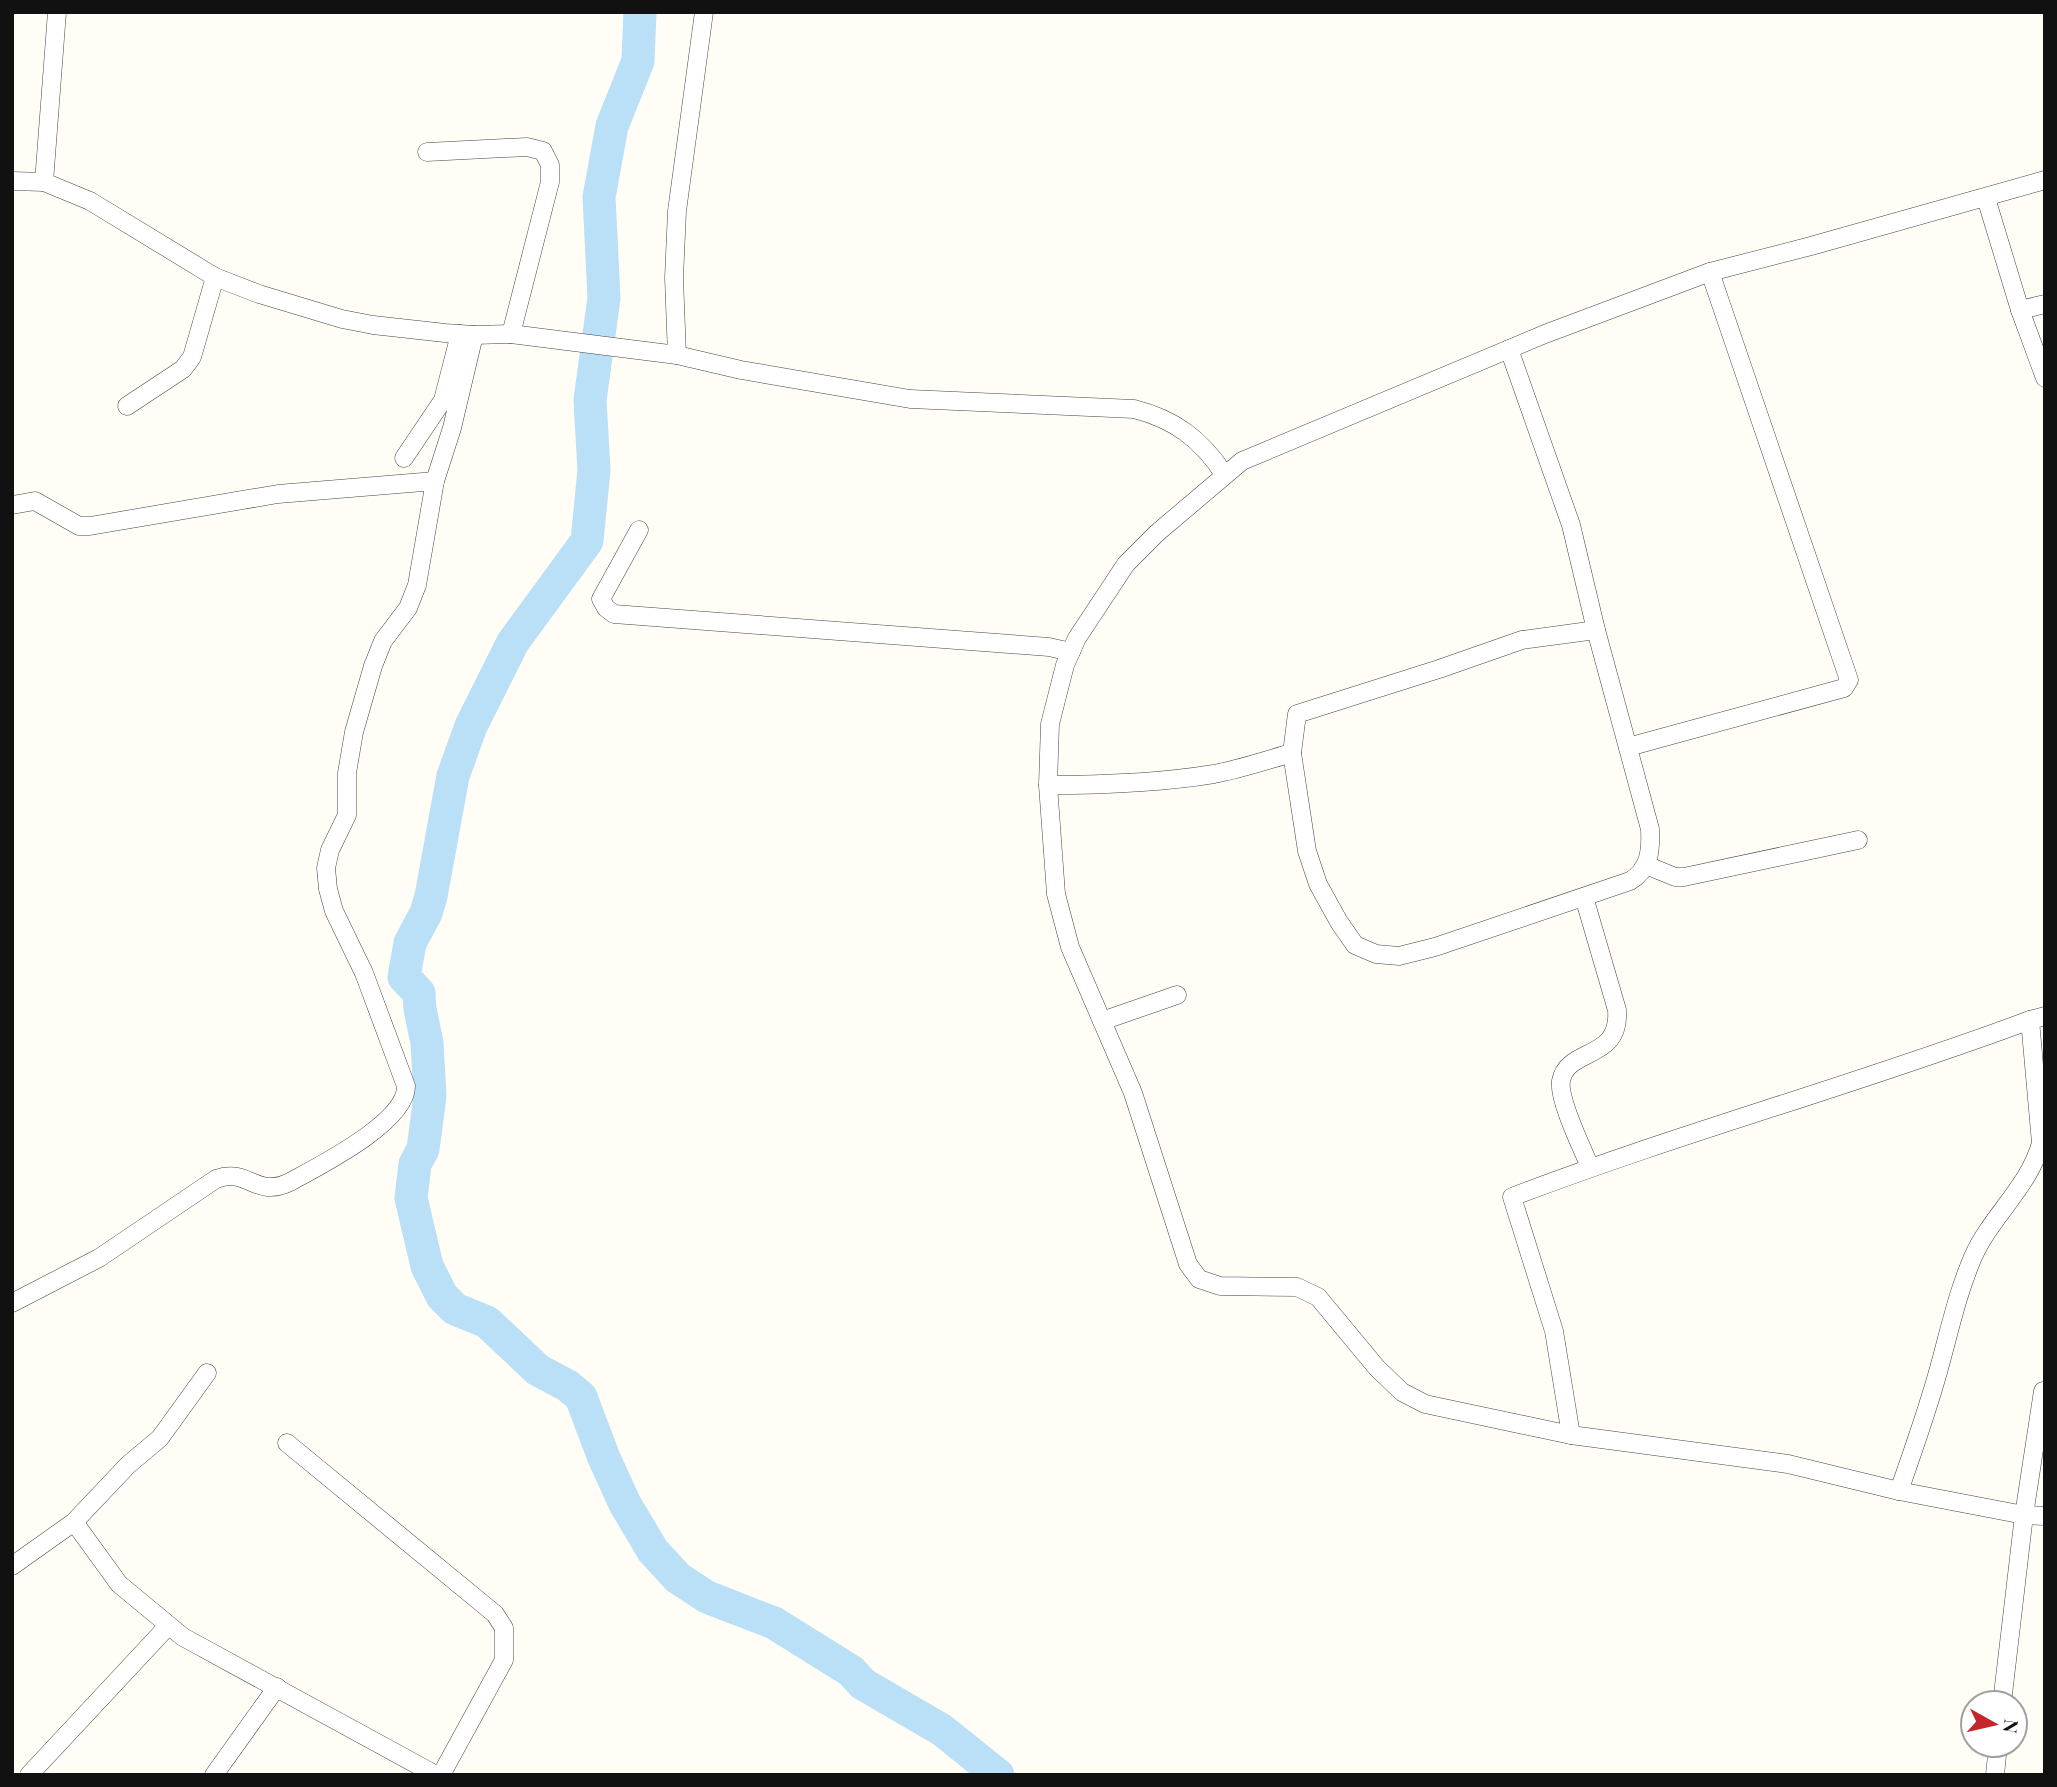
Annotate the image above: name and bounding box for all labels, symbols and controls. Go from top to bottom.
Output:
north arrow [1959,1689,2029,1759]
text: N [1998,1718,2026,1735]

